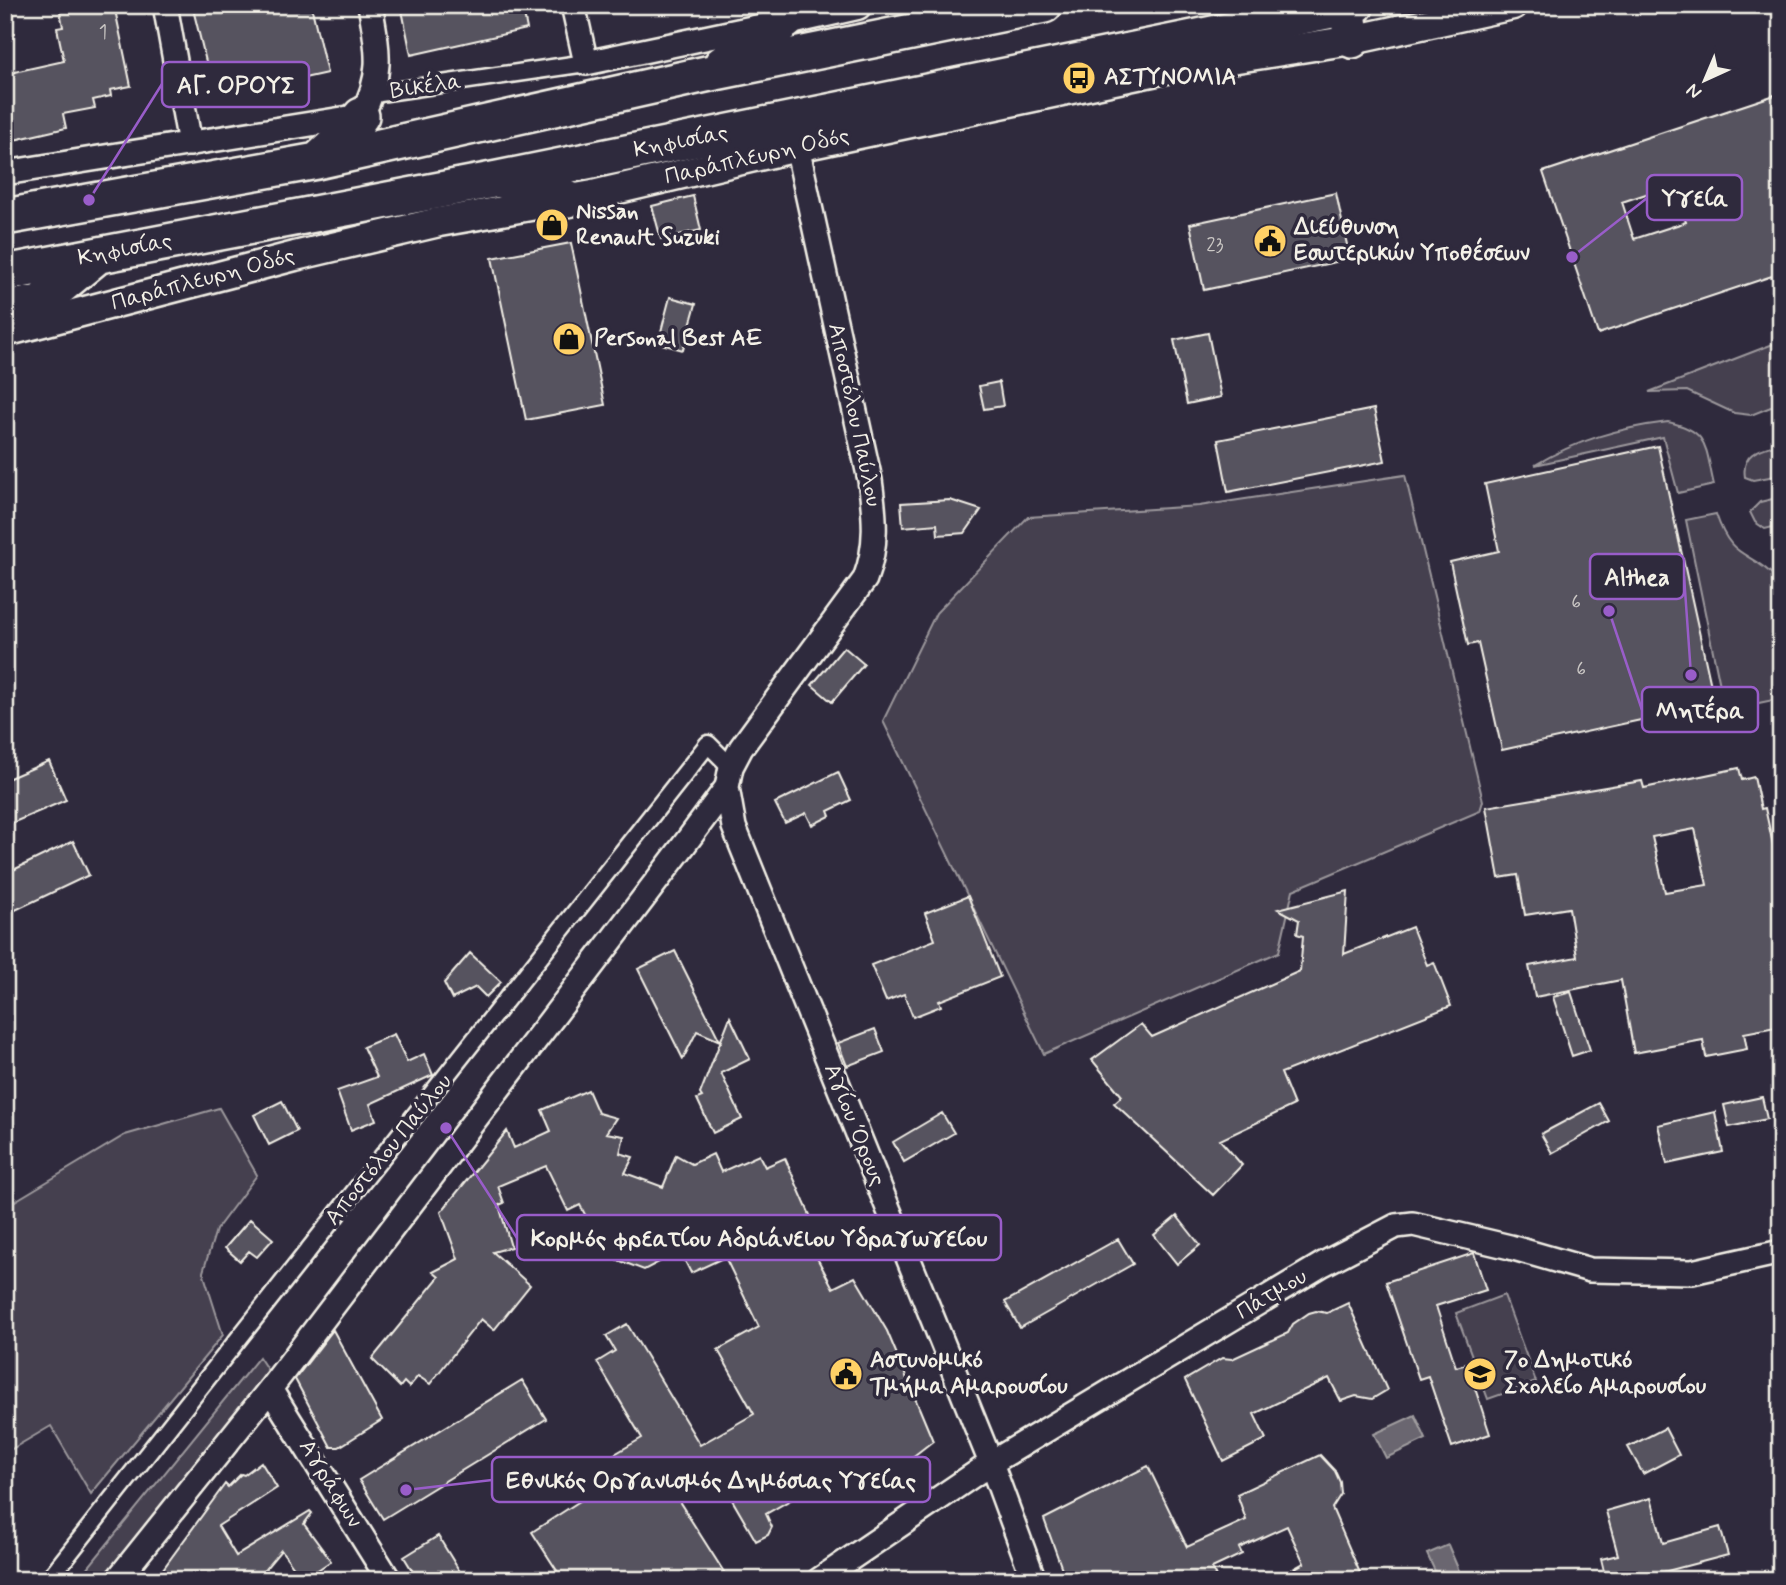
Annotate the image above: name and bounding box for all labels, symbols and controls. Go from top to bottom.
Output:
house number: 1 [99,20,107,45]
north arrow [1670,46,1740,116]
bus stop icon: ΑΣΤΥΝΟΜΙΑ [1060,59,1098,97]
callout: ΑΓ. ΟΡΟΥΣ [162,62,309,107]
place label: ΑΣΤΥΝΟΜΙΑ [1104,63,1237,93]
street label: Βικέλα [388,65,464,107]
text: ΑΓ. ΟΡΟΥΣ [177,71,295,102]
text: N [1681,78,1707,105]
street label: Κηφισίας [631,118,731,166]
street label: Παράπλευρη Οδός [662,121,852,193]
callout: Υγεία [1647,175,1742,220]
text: Υγεία [1662,184,1728,215]
place label: Nissan Renault Suzuki [576,197,720,253]
shop icon: Nissan Renault Suzuki [533,206,571,244]
place label: Διεύθυνση Εσωτερικών Υποθέσεων [1293,213,1530,269]
public building icon: Διεύθυνση Εσωτερικών Υποθέσεων [1251,222,1289,260]
street label: Κηφισίας [75,226,175,274]
house number: 23 [1206,233,1224,258]
street label: Παράπλευρη Οδός [108,241,298,319]
shop icon: Personal Best AE [550,320,588,358]
street label: Αποστόλου Παύλου [820,320,888,510]
place label: Personal Best AE [594,324,763,354]
callout: Althea [1590,554,1684,599]
text: Althea [1604,563,1670,594]
house number: 6 [1571,590,1581,615]
house number: 6 [1576,657,1586,682]
callout: Μητέρα [1642,687,1758,732]
text: Μητέρα [1656,695,1744,727]
street label: Αγίου Όρους [816,1059,892,1191]
street label: Αποστόλου Παύλου [319,1068,459,1232]
callout: Κορμός φρεατίου Αδριάνειου Υδραγωγείου [517,1215,1001,1260]
text: Κορμός φρεατίου Αδριάνειου Υδραγωγείου [531,1224,988,1255]
street label: Πάτμου [1231,1262,1313,1328]
place label: Αστυνομικό Τμήμα Αμαρουσίου [869,1346,1068,1402]
place label: 7ο Δημοτικό Σχολείο Αμαρουσίου [1504,1346,1707,1402]
public building icon: Αστυνομικό Τμήμα Αμαρουσίου [827,1355,865,1393]
school or university icon: 7ο Δημοτικό Σχολείο Αμαρουσίου [1461,1355,1499,1393]
street label: Αγράφων [291,1434,369,1534]
callout: Εθνικός Οργανισμός Δημόσιας Υγείας [492,1457,930,1502]
text: Εθνικός Οργανισμός Δημόσιας Υγείας [506,1466,917,1497]

